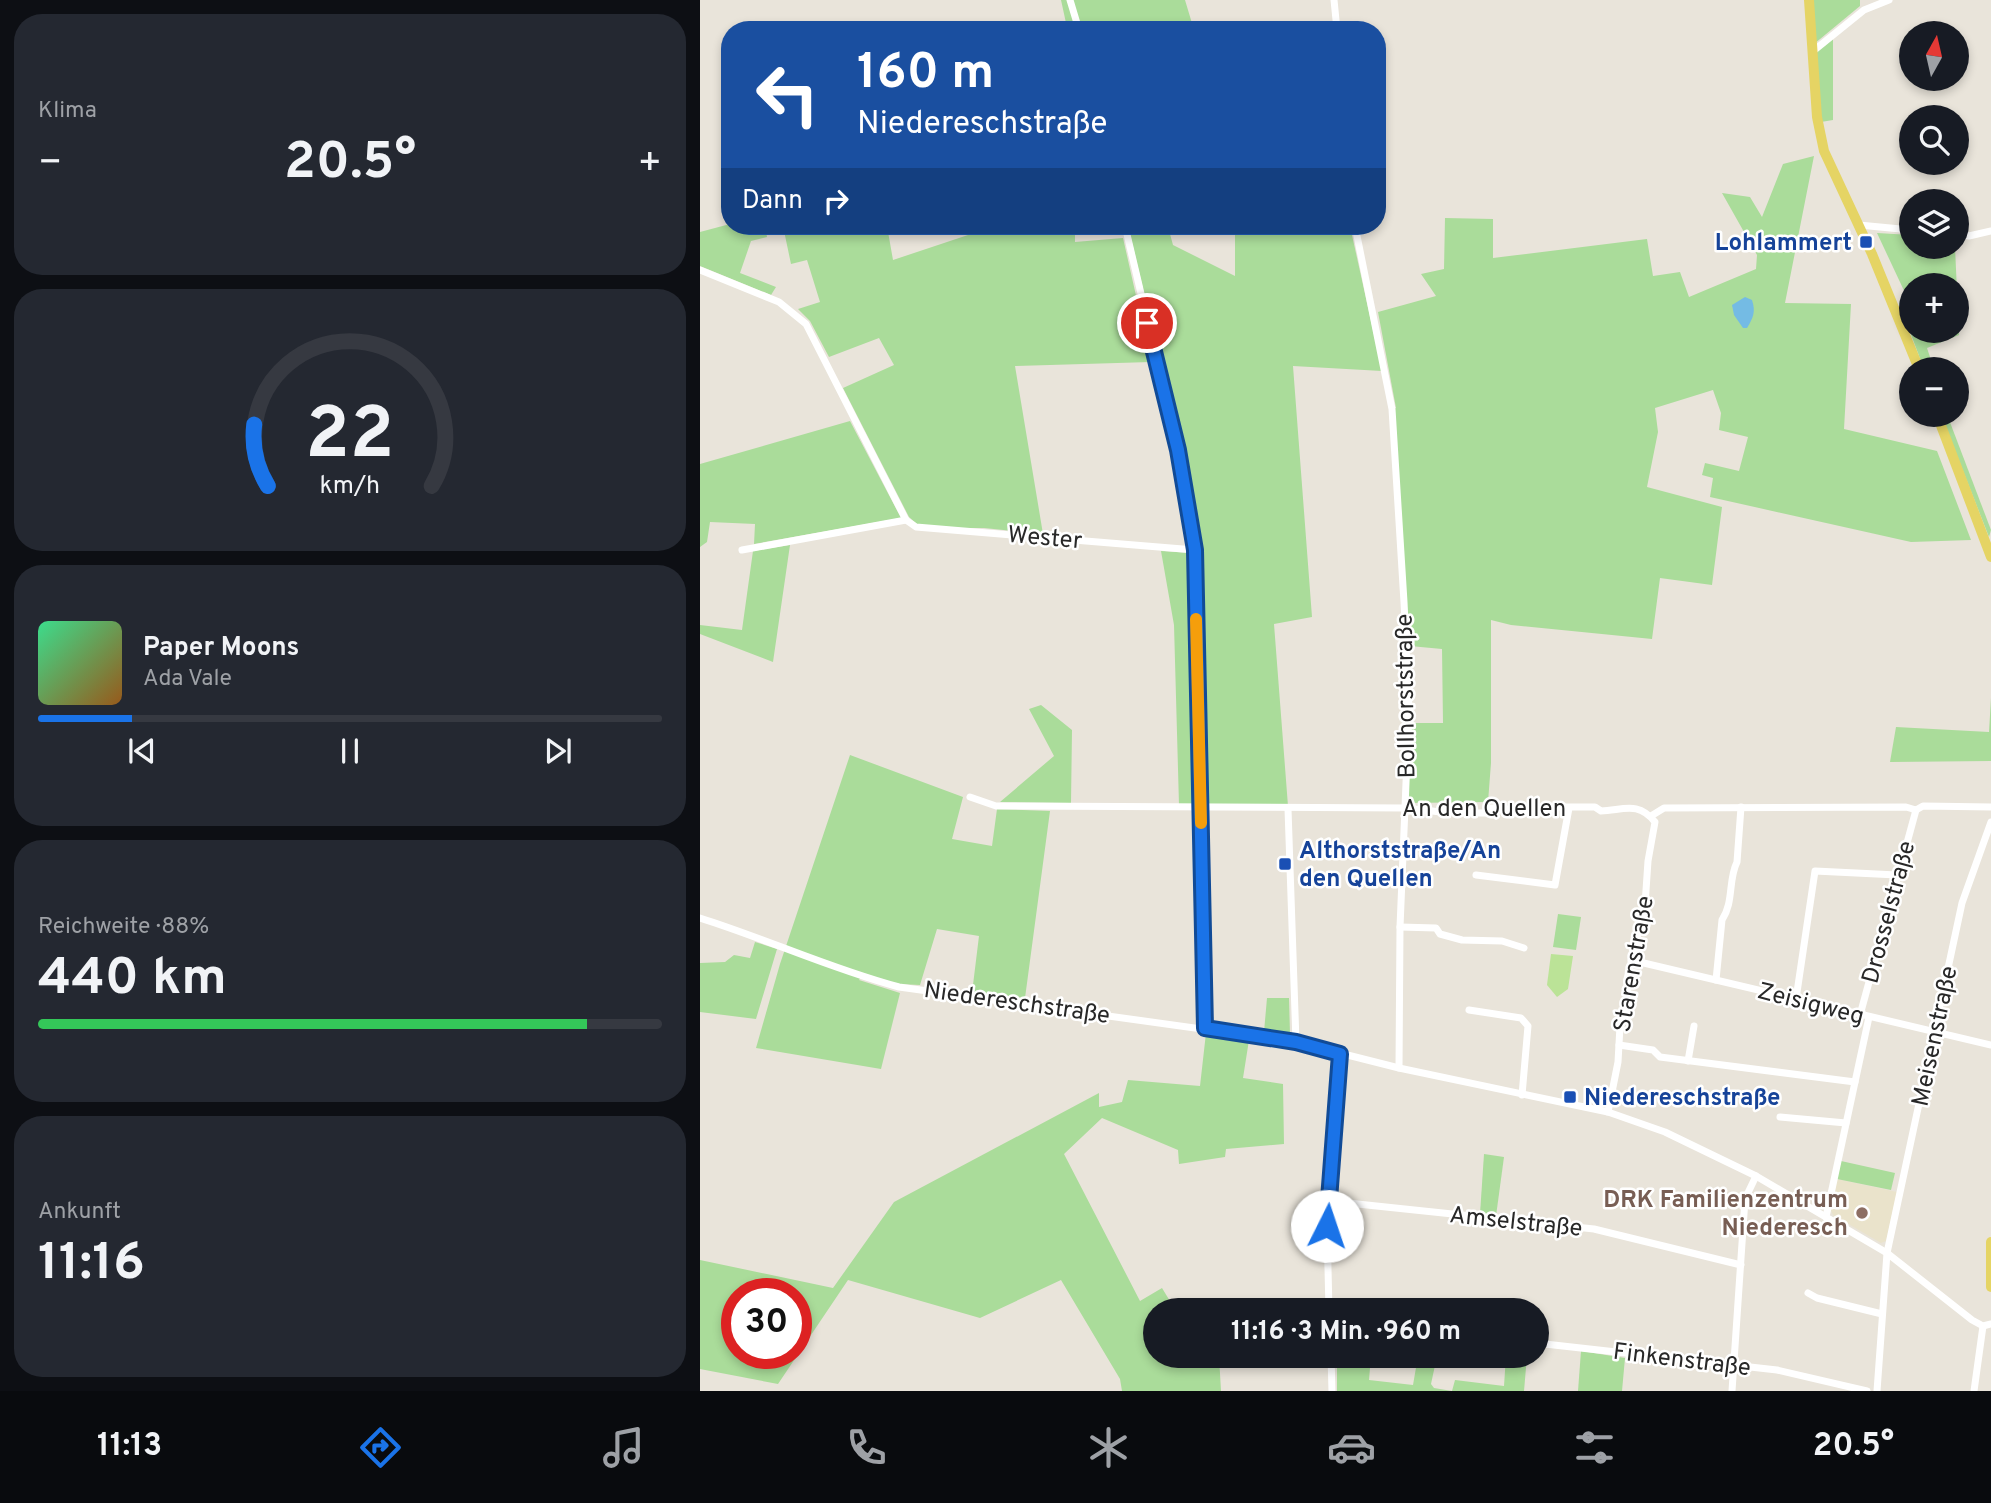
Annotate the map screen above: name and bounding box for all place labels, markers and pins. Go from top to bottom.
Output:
place label: Lohlammert [1715,229,1852,259]
marker: Lohlammert [1858,234,1874,250]
pin [1117,293,1177,353]
place label: Althorststraße/An den Quellen [1299,837,1501,895]
marker: Althorststraße/An den Quellen [1277,856,1293,872]
place label: Niedereschstraße [1584,1084,1780,1114]
marker: Niedereschstraße [1562,1089,1578,1105]
place label: DRK Familienzentrum Niederesch [1603,1186,1848,1244]
marker: DRK Familienzentrum Niederesch [1854,1205,1870,1221]

